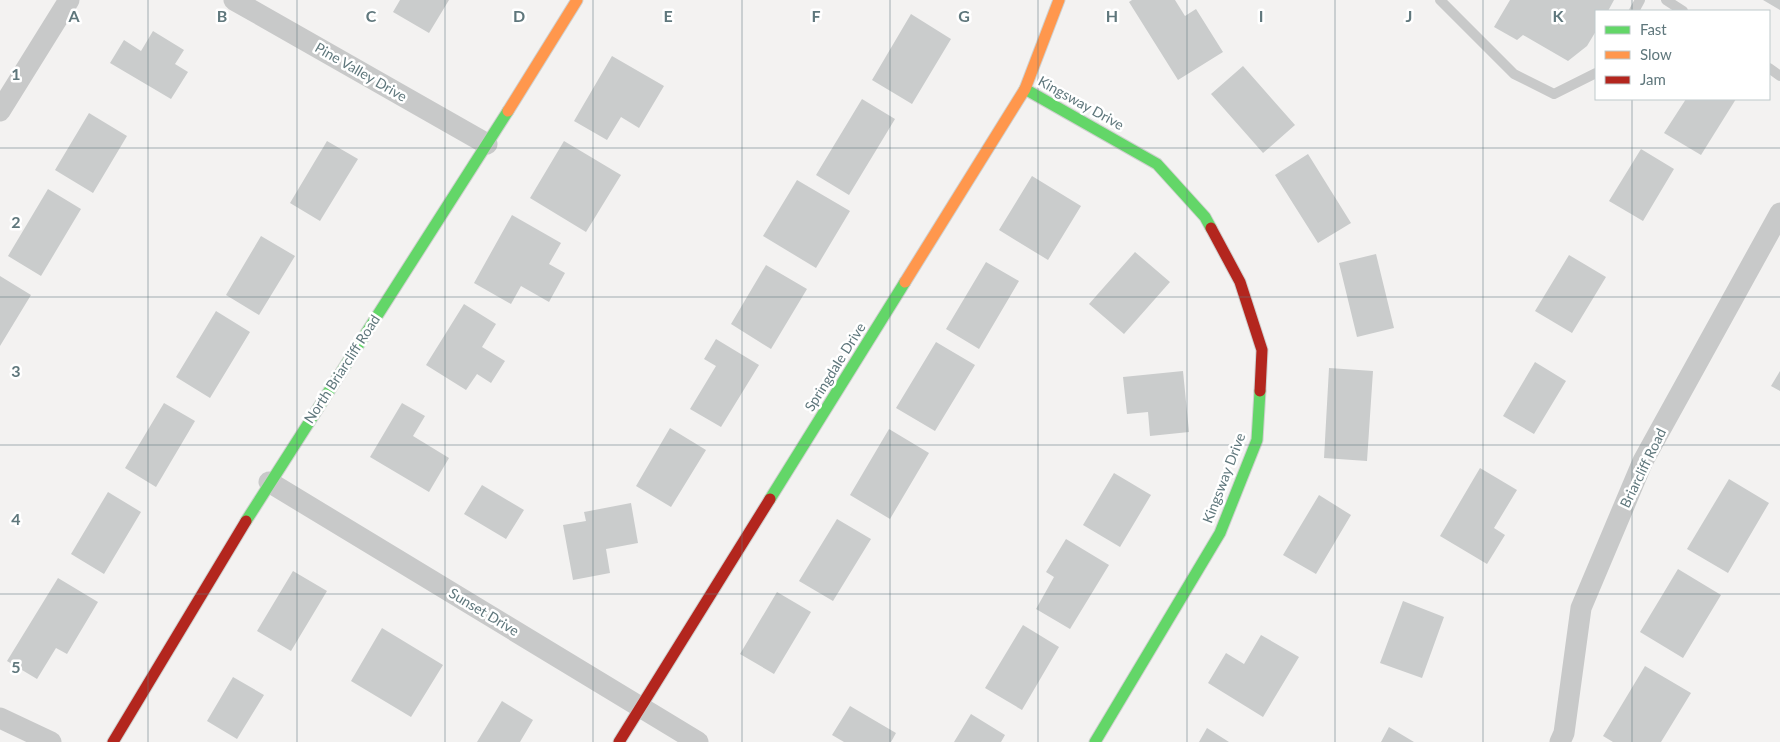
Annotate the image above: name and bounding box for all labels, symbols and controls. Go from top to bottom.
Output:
text: A [67,6,80,25]
text: B [217,6,227,25]
text: C [366,6,377,25]
text: D [513,6,525,25]
text: E [663,6,673,25]
text: F [811,6,821,25]
text: G [958,6,970,25]
text: H [1106,6,1118,25]
text: I [1259,6,1263,25]
text: J [1406,6,1412,25]
text: K [1553,6,1565,25]
legend [1595,10,1770,100]
text: Fast [1640,20,1667,38]
street label: Pine Valley Drive [312,38,410,105]
text: Slow [1640,45,1672,63]
text: 1 [11,64,21,83]
text: Jam [1640,70,1666,88]
street label: Kingsway Drive [1035,72,1127,133]
text: 2 [11,212,21,231]
street label: North Briarcliff Road [300,311,383,426]
street label: Springdale Drive [801,319,869,414]
text: 3 [11,361,21,380]
street label: Briarcliff Road [1616,425,1669,510]
street label: Kingsway Drive [1199,430,1249,525]
text: 4 [11,509,21,528]
street label: Sunset Drive [446,584,522,639]
text: 5 [11,657,21,676]

